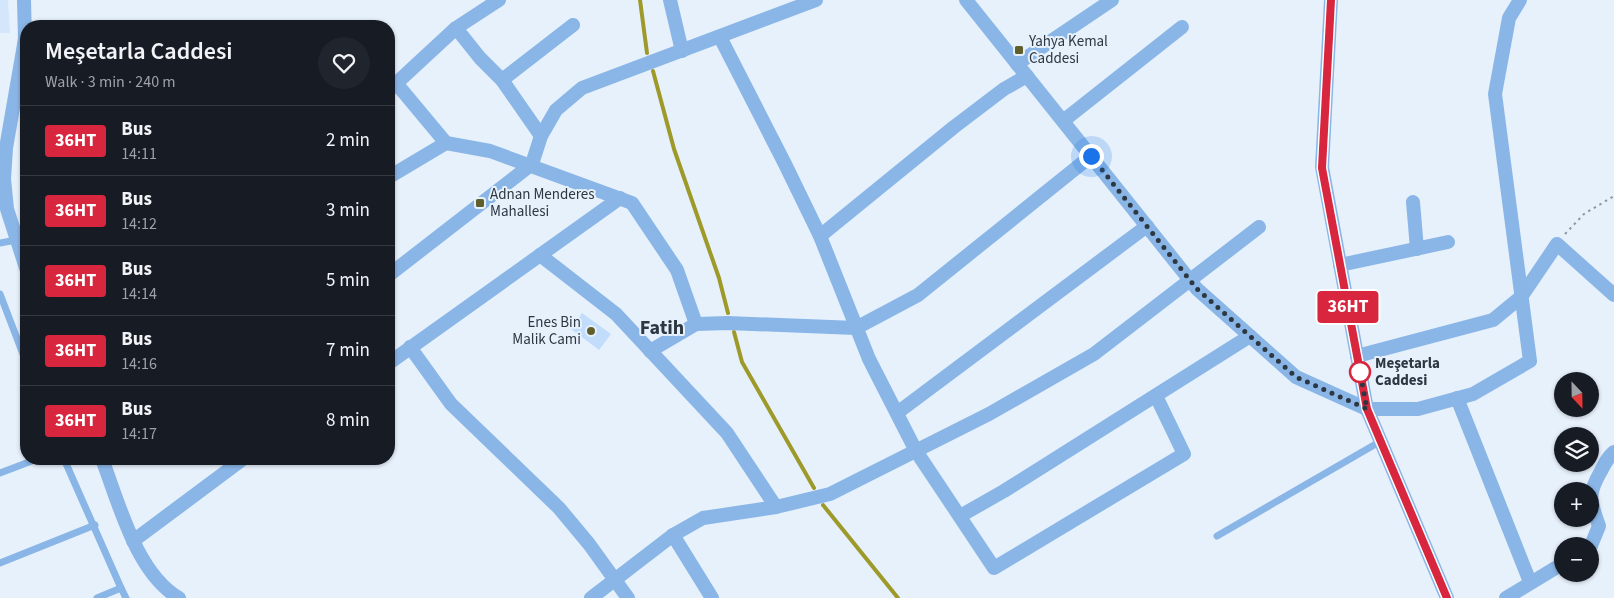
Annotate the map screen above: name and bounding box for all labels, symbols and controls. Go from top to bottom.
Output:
place label: Yahya Kemal Caddesi [1028,31,1108,69]
text: Meşetarla Caddesi [45,34,233,69]
button: heart [318,37,370,89]
marker: Yahya Kemal Caddesi [1013,44,1025,56]
text: Walk · 3 min · 240 m [45,71,176,93]
text: Bus [121,116,152,143]
text: 2 min [326,127,370,154]
text: 36HT [55,128,96,153]
text: 14:11 [121,143,157,165]
your location [1079,144,1104,169]
place label: Adnan Menderes Mahallesi [490,184,595,222]
text: Bus [121,186,152,213]
text: 3 min [326,197,370,224]
marker: Adnan Menderes Mahallesi [474,197,486,209]
text: 36HT [55,198,96,223]
text: 14:12 [121,213,157,235]
text: Bus [121,256,152,283]
text: 5 min [326,267,370,294]
text: 36HT [55,268,96,293]
text: 14:14 [121,283,157,305]
line badge: 36HT [1313,291,1383,323]
text: 36HT [1327,294,1369,319]
place label: Enes Bin Malik Cami [512,312,581,350]
district label: Fatih [640,314,684,342]
marker: Enes Bin Malik Cami [585,325,597,337]
text: Bus [121,326,152,353]
text: 7 min [326,337,370,364]
text: 36HT [55,338,96,363]
text: 14:16 [121,353,157,375]
place label: Meşetarla Caddesi [1375,353,1440,391]
marker: Meşetarla Caddesi [1349,361,1371,383]
north arrow [1554,372,1599,418]
map controls [1554,372,1599,582]
text: Bus [121,396,152,423]
text: 8 min [326,407,370,434]
text: 36HT [55,408,96,433]
text: 14:17 [121,423,157,445]
button: layers [1554,427,1599,472]
button: + [1554,482,1599,527]
button: − [1554,537,1599,582]

